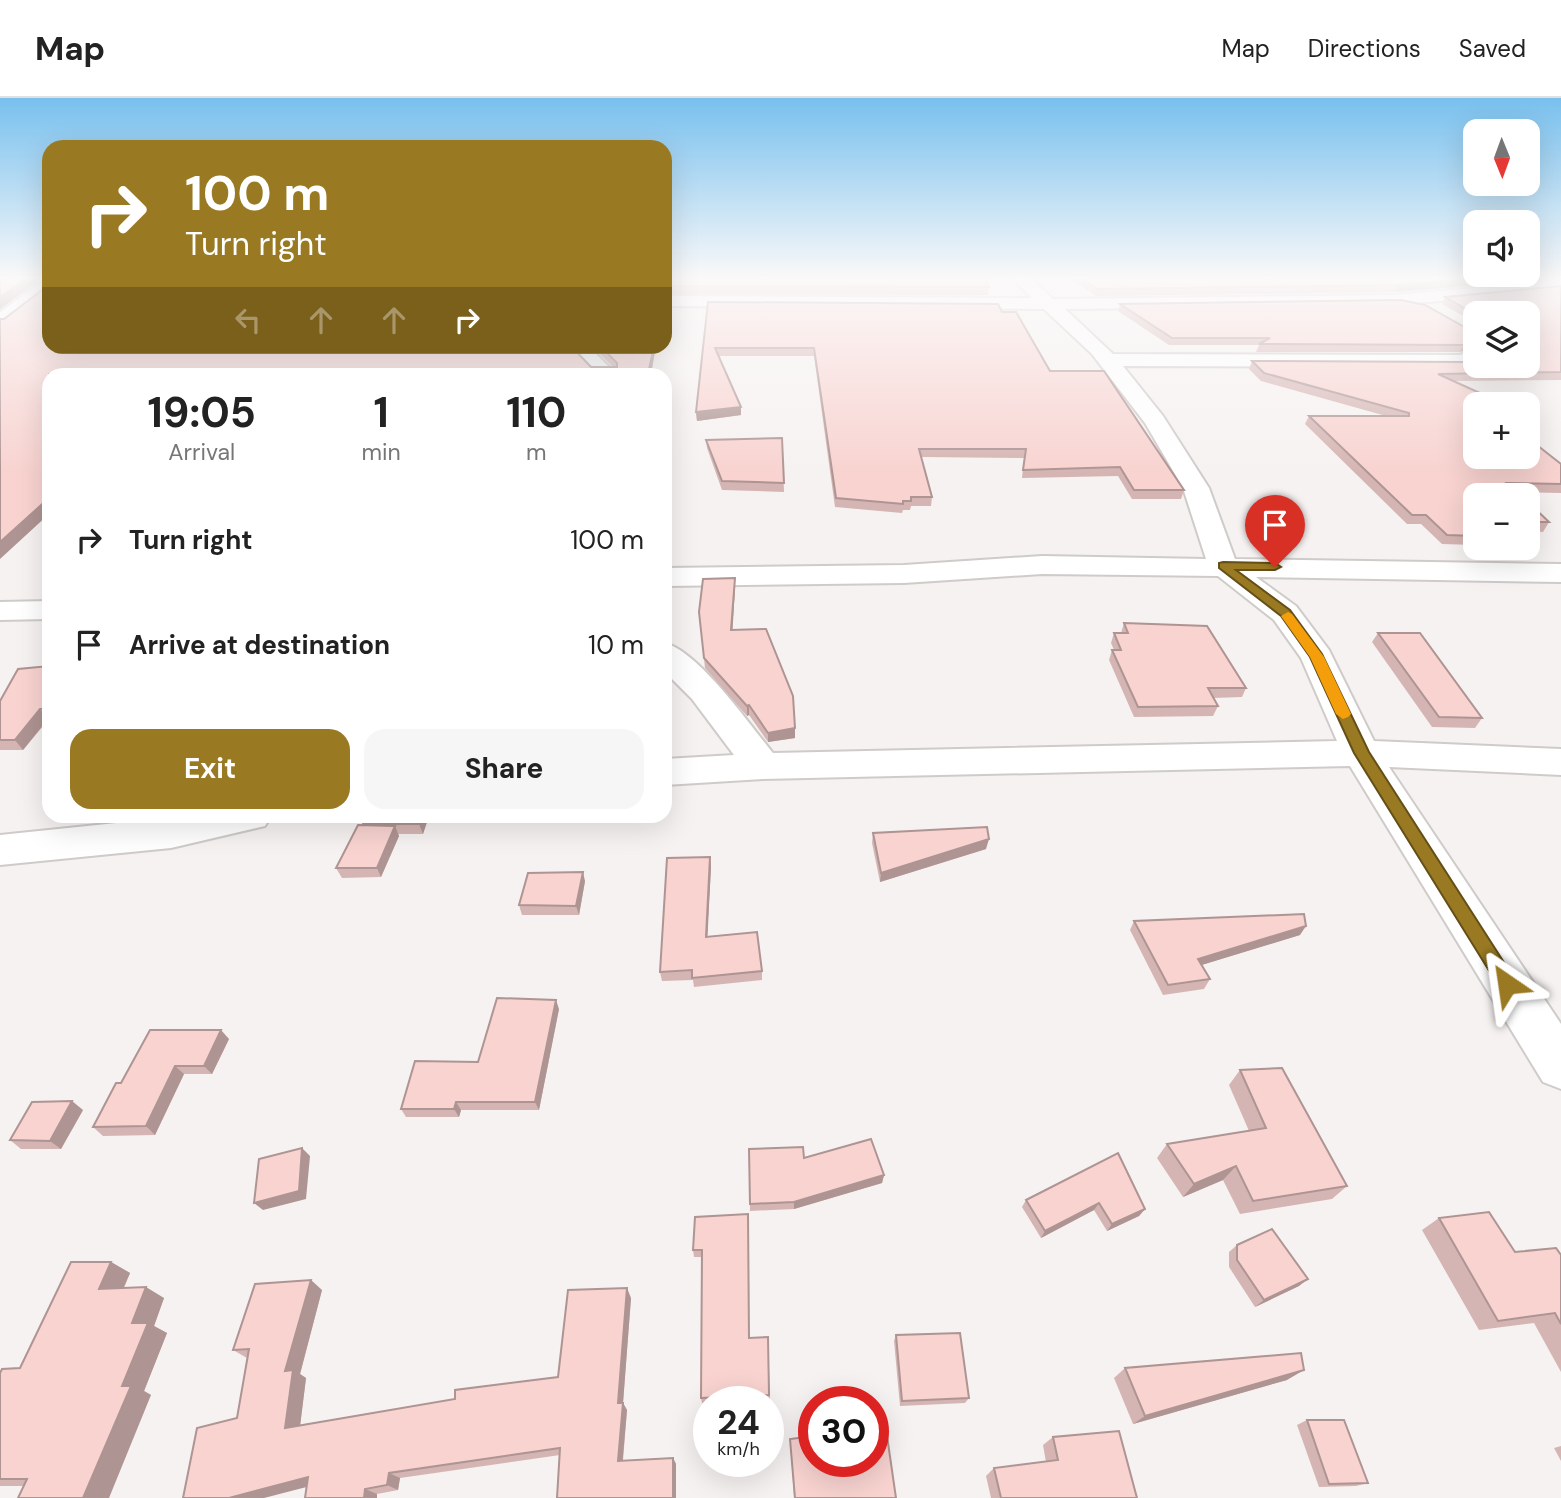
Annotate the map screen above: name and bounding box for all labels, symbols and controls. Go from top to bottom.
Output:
text: Map [35,27,105,70]
text: Map [1222,33,1270,64]
text: Directions [1308,33,1421,64]
text: Saved [1459,33,1526,64]
north arrow [1463,119,1540,196]
map controls [1463,119,1540,560]
text: 100 m [185,161,329,225]
icon: right [70,168,161,259]
button: sound [1463,210,1540,287]
text: Turn right [185,223,327,265]
icon: left [229,301,267,339]
icon: ahead [302,301,340,339]
icon: ahead [375,301,413,339]
icon: right [448,301,486,339]
button: layers [1463,301,1540,378]
text: 19:05 [148,385,256,440]
text: 1 [373,385,389,440]
text: 110 [506,385,566,440]
button: + [1463,392,1540,469]
text: Arrival [168,437,235,467]
text: min [361,437,401,467]
text: m [526,437,547,467]
button: − [1463,483,1540,560]
pin [1245,495,1305,567]
icon: arrive [1256,506,1294,544]
icon: right [70,521,108,559]
text: Turn right [129,523,253,557]
text: 100 m [570,523,644,557]
icon: arrive [70,626,108,664]
text: Arrive at destination [129,628,390,662]
text: 10 m [588,628,644,662]
button: Exit [70,729,350,809]
button: Share [364,729,644,809]
position arrow [1470,947,1544,1021]
speed limit sign: 30 [798,1386,889,1477]
text: 24 [717,1399,760,1445]
text: km/h [717,1437,760,1461]

